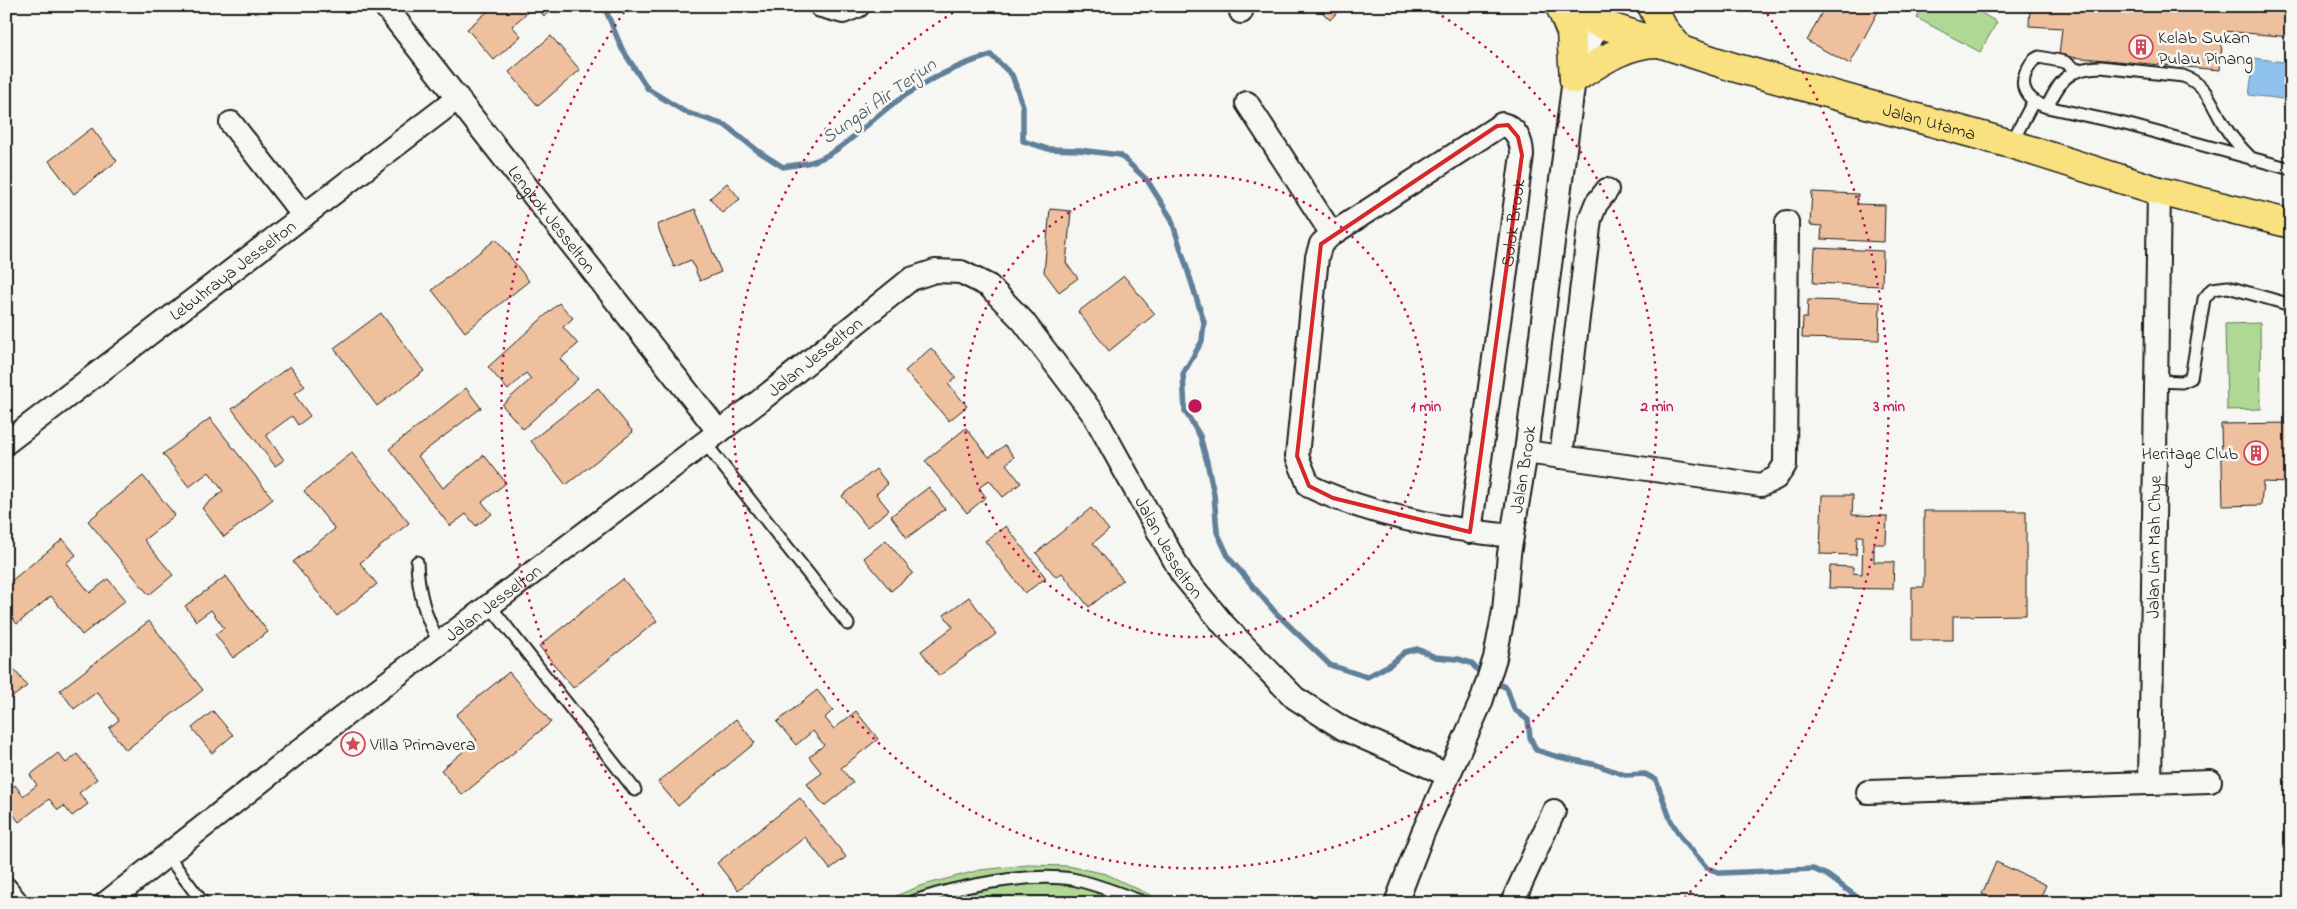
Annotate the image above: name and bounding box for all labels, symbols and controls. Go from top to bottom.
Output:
place label: Kelab Sukan Pulau Pinang [2158,26,2253,74]
building icon: Kelab Sukan Pulau Pinang [2128,34,2154,60]
water label: Sungai Air Terjun [817,52,943,152]
street label: Jalan Utama [1879,98,1978,149]
street label: Lengkok Jesselton [500,161,601,280]
street label: Solok Brook [1496,178,1534,269]
street label: Lebuhraya Jesselton [165,215,303,329]
street label: Jalan Jesselton [763,312,869,404]
text: 1 min [1411,396,1442,418]
text: 2 min [1640,396,1674,418]
text: 3 min [1872,396,1905,418]
centre of rings [1186,397,1204,415]
street label: Jalan Brook [1505,424,1544,516]
building icon: Heritage Club [2243,440,2269,466]
place label: Heritage Club [2142,442,2238,469]
street label: Jalan Lim Mah Chye [2141,474,2170,619]
street label: Jalan Jesselton [1127,492,1208,605]
street label: Jalan Jesselton [440,559,548,649]
place icon: Villa Primavera [340,731,366,757]
place label: Villa Primavera [369,733,476,759]

